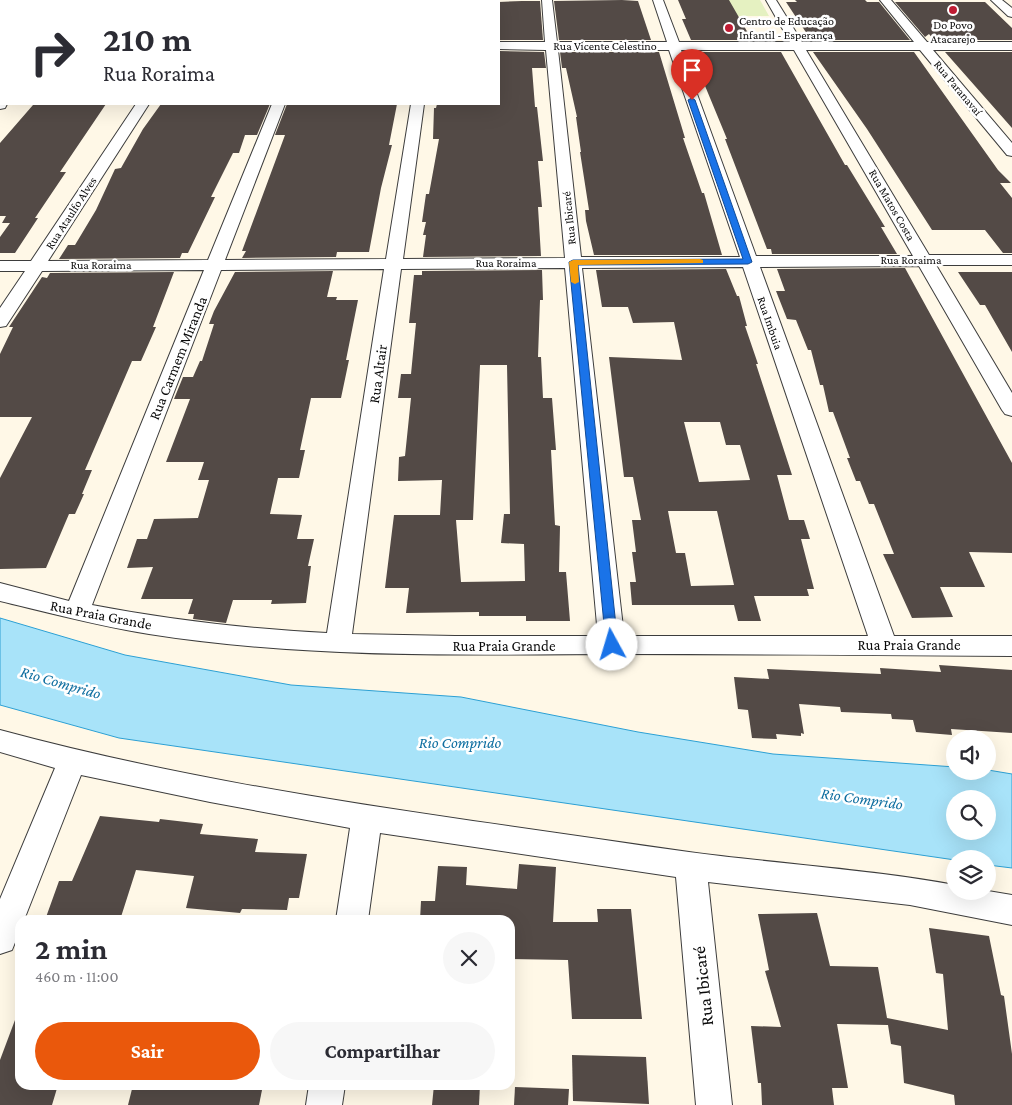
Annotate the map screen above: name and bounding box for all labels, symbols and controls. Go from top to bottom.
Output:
marker: Do Povo Atacarejo [947,4,959,16]
place label: Centro de Educação Infantil - Esperança [739,14,834,42]
place label: Do Povo Atacarejo [931,18,976,46]
icon: right [20,20,85,85]
text: 210 m [103,20,192,59]
marker: Centro de Educação Infantil - Esperança [723,22,735,34]
street label: Rua Vicente Celestino [553,39,657,53]
pin [671,49,713,100]
icon: arrive [678,56,706,84]
street label: Rua Paranavaí [931,58,986,119]
text: Rua Roraima [103,61,215,86]
street label: Rua Matos Costa [866,167,918,244]
street label: Rua Ataulfo Alves [42,174,100,252]
street label: Rua Ibicaré [559,191,579,245]
street label: Rua Roraima [880,253,942,267]
street label: Rua Roraima [475,256,537,270]
street label: Rua Roraima [70,258,132,272]
street label: Rua Carmem Miranda [146,294,210,422]
street label: Rua Imbuia [754,295,786,352]
street label: Rua Altair [366,343,390,405]
street label: Rua Praia Grande [49,597,154,633]
position arrow [585,618,637,670]
street label: Rua Praia Grande [857,637,961,653]
street label: Rua Praia Grande [452,638,556,654]
water label: Rio Comprido [19,663,103,703]
map controls [946,730,996,900]
button: sound [946,730,996,780]
water label: Rio Comprido [419,734,502,752]
water label: Rio Comprido [820,784,904,814]
button: search [946,790,996,840]
button: layers [946,850,996,900]
text: 2 min [35,932,107,965]
button: close [443,932,495,984]
street label: Rua Ibicaré [689,945,717,1027]
text: 460 m · 11:00 [35,968,118,985]
button: Sair [35,1022,260,1080]
button: Compartilhar [270,1022,495,1080]

